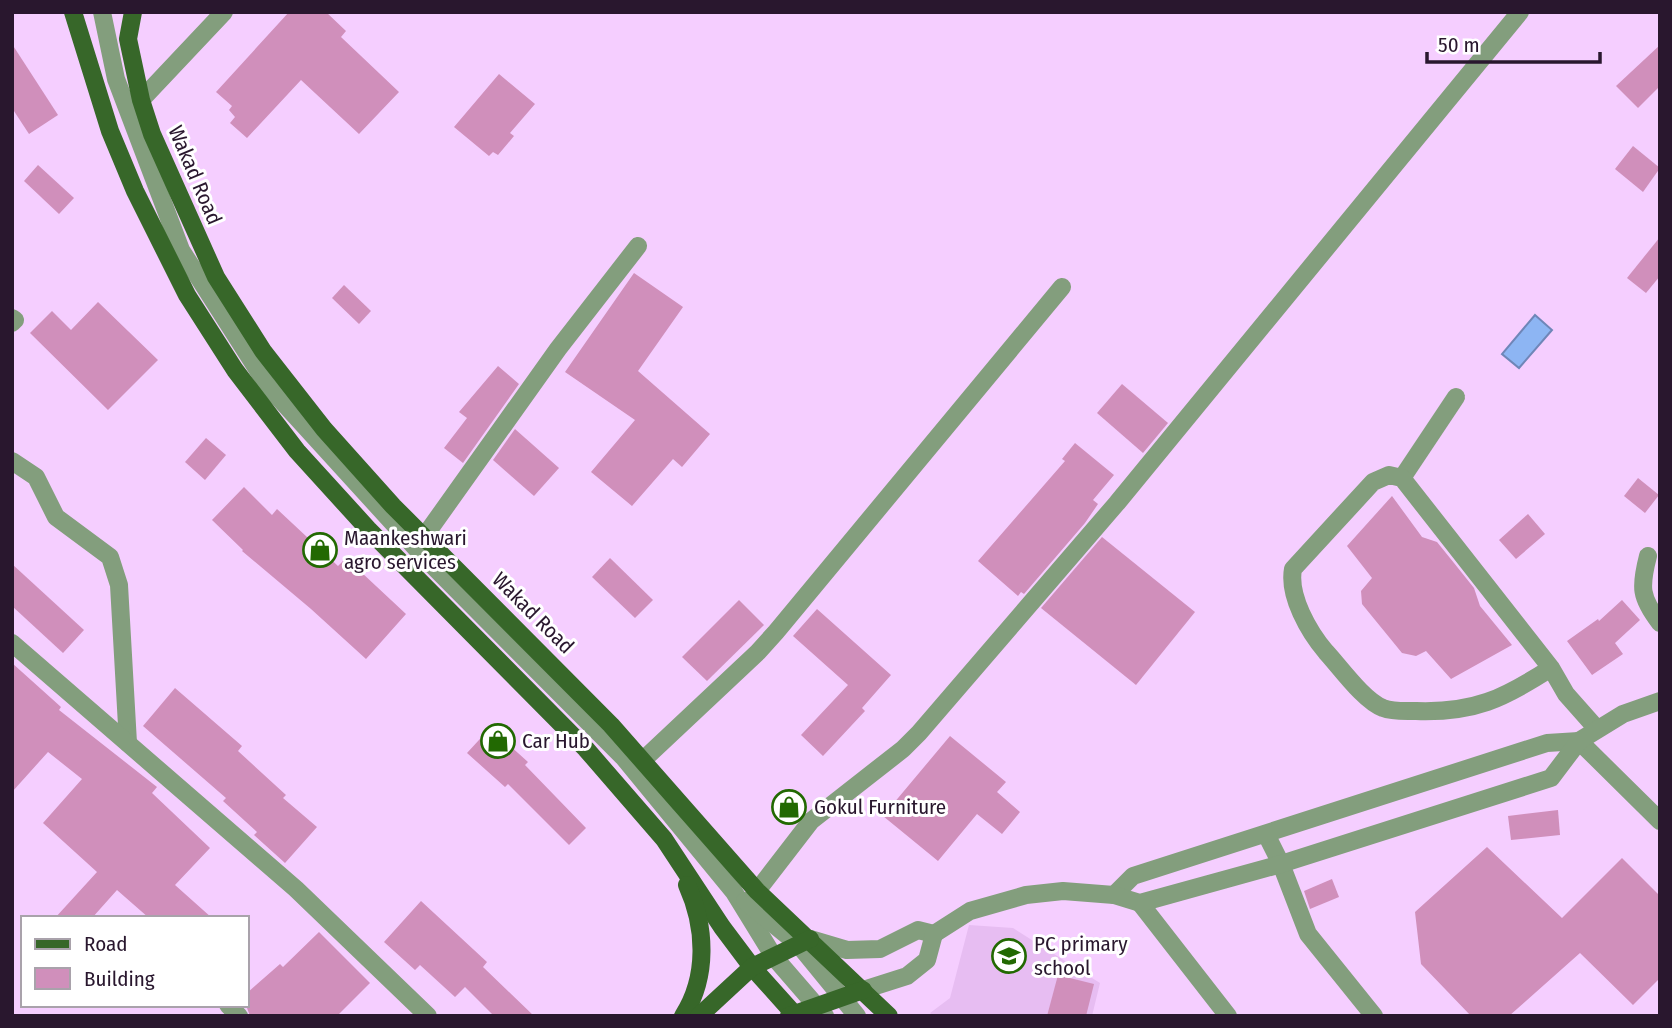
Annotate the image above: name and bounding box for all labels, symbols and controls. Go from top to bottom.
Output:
scale bar [1427,21,1600,65]
text: 50 m [1438,32,1480,58]
street label: Wakad Road [163,122,227,228]
place label: Maankeshwari agro services [344,525,467,575]
shop icon: Maankeshwari agro services [301,531,339,569]
street label: Wakad Road [487,567,579,659]
shop icon: Car Hub [479,722,517,760]
place label: Car Hub [522,728,590,754]
shop icon: Gokul Furniture [770,788,808,826]
place label: Gokul Furniture [814,794,946,820]
legend [21,916,248,1007]
text: Road [84,931,128,957]
place label: PC primary school [1034,931,1128,981]
school or university icon: PC primary school [990,937,1028,975]
text: Building [84,966,155,992]

